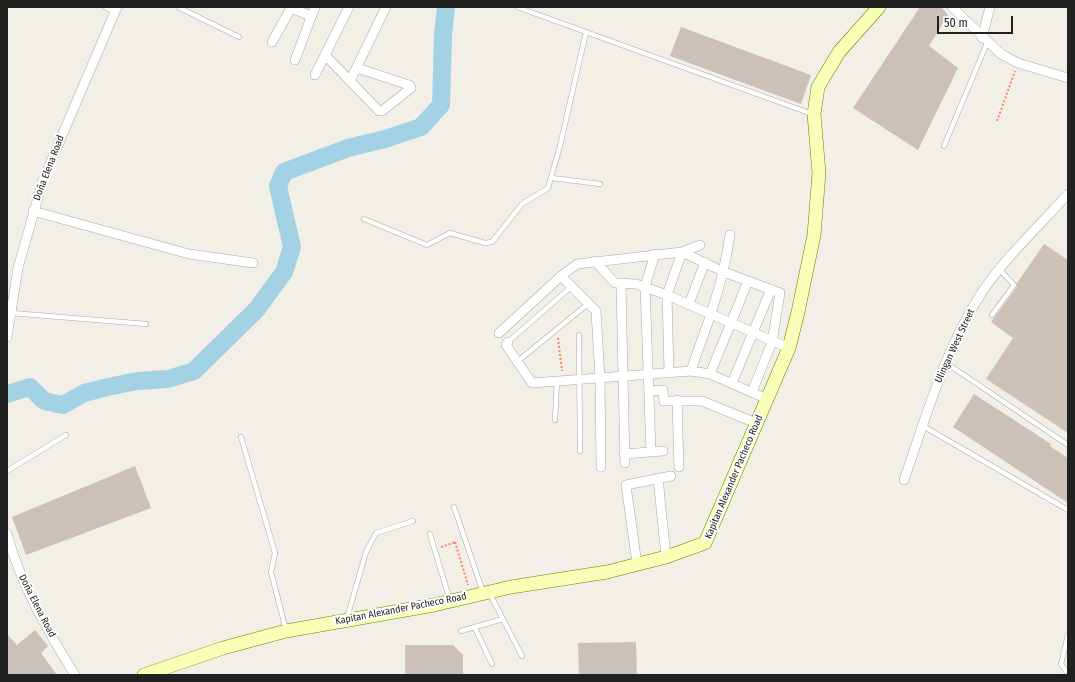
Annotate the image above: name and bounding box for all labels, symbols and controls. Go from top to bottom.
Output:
scale bar [939,8,1015,34]
text: 50 m [944,16,968,30]
street label: Doña Elena Road [31,134,67,202]
street label: Ulingan West Street [933,307,977,385]
street label: Kapitan Alexander Pacheco Road [702,413,766,541]
street label: Doña Elena Road [16,573,58,639]
street label: Kapitan Alexander Pacheco Road [334,590,468,628]

